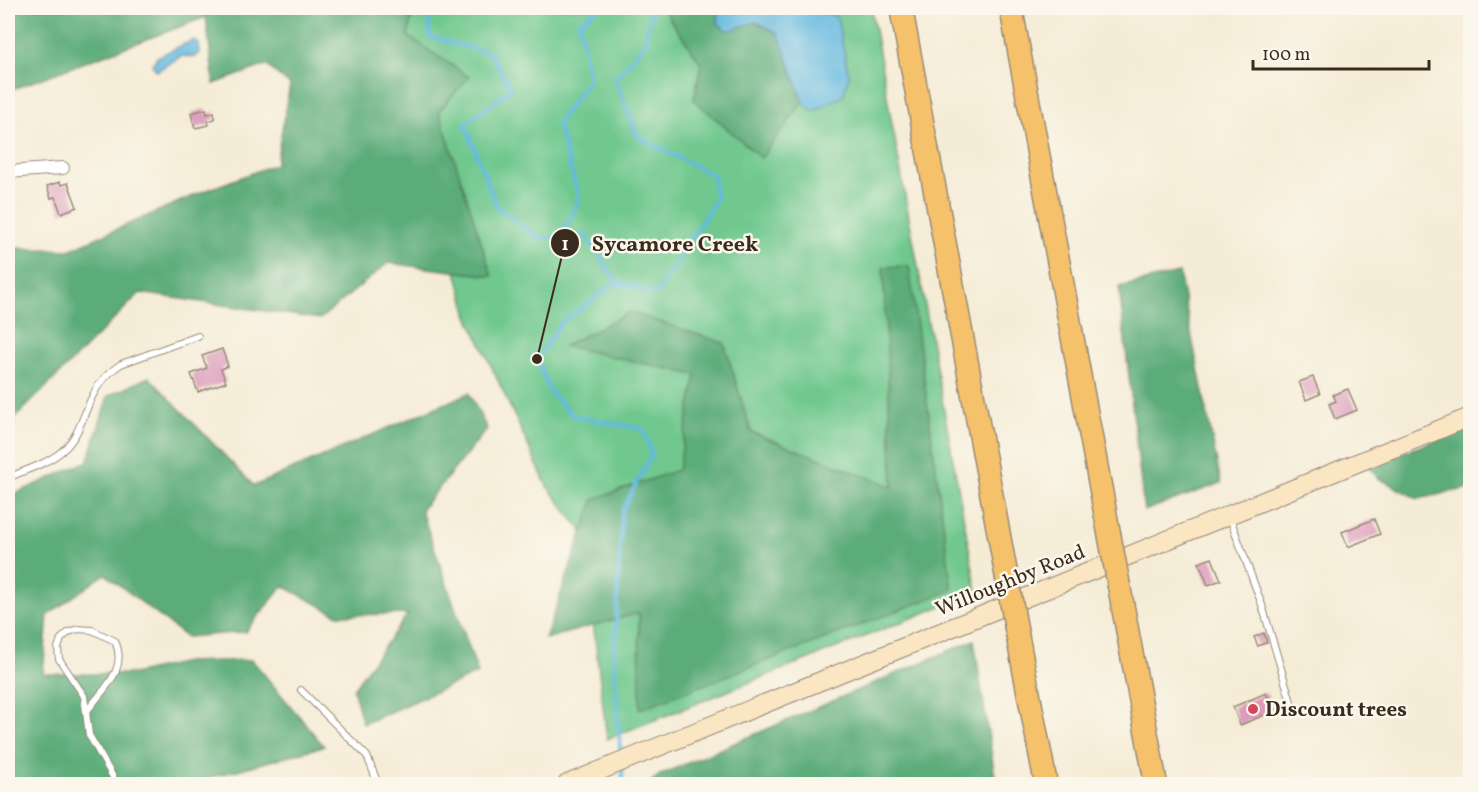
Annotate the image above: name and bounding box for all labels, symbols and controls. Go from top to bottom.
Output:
scale bar [1253,33,1428,71]
text: 100 m [1262,43,1311,68]
callout: Sycamore Creek [550,223,770,263]
text: Sycamore Creek [592,230,758,261]
text: 1 [561,233,569,258]
street label: Willoughby Road [931,538,1090,625]
place label: Discount trees [1265,696,1407,725]
marker: Discount trees [1246,702,1260,716]

